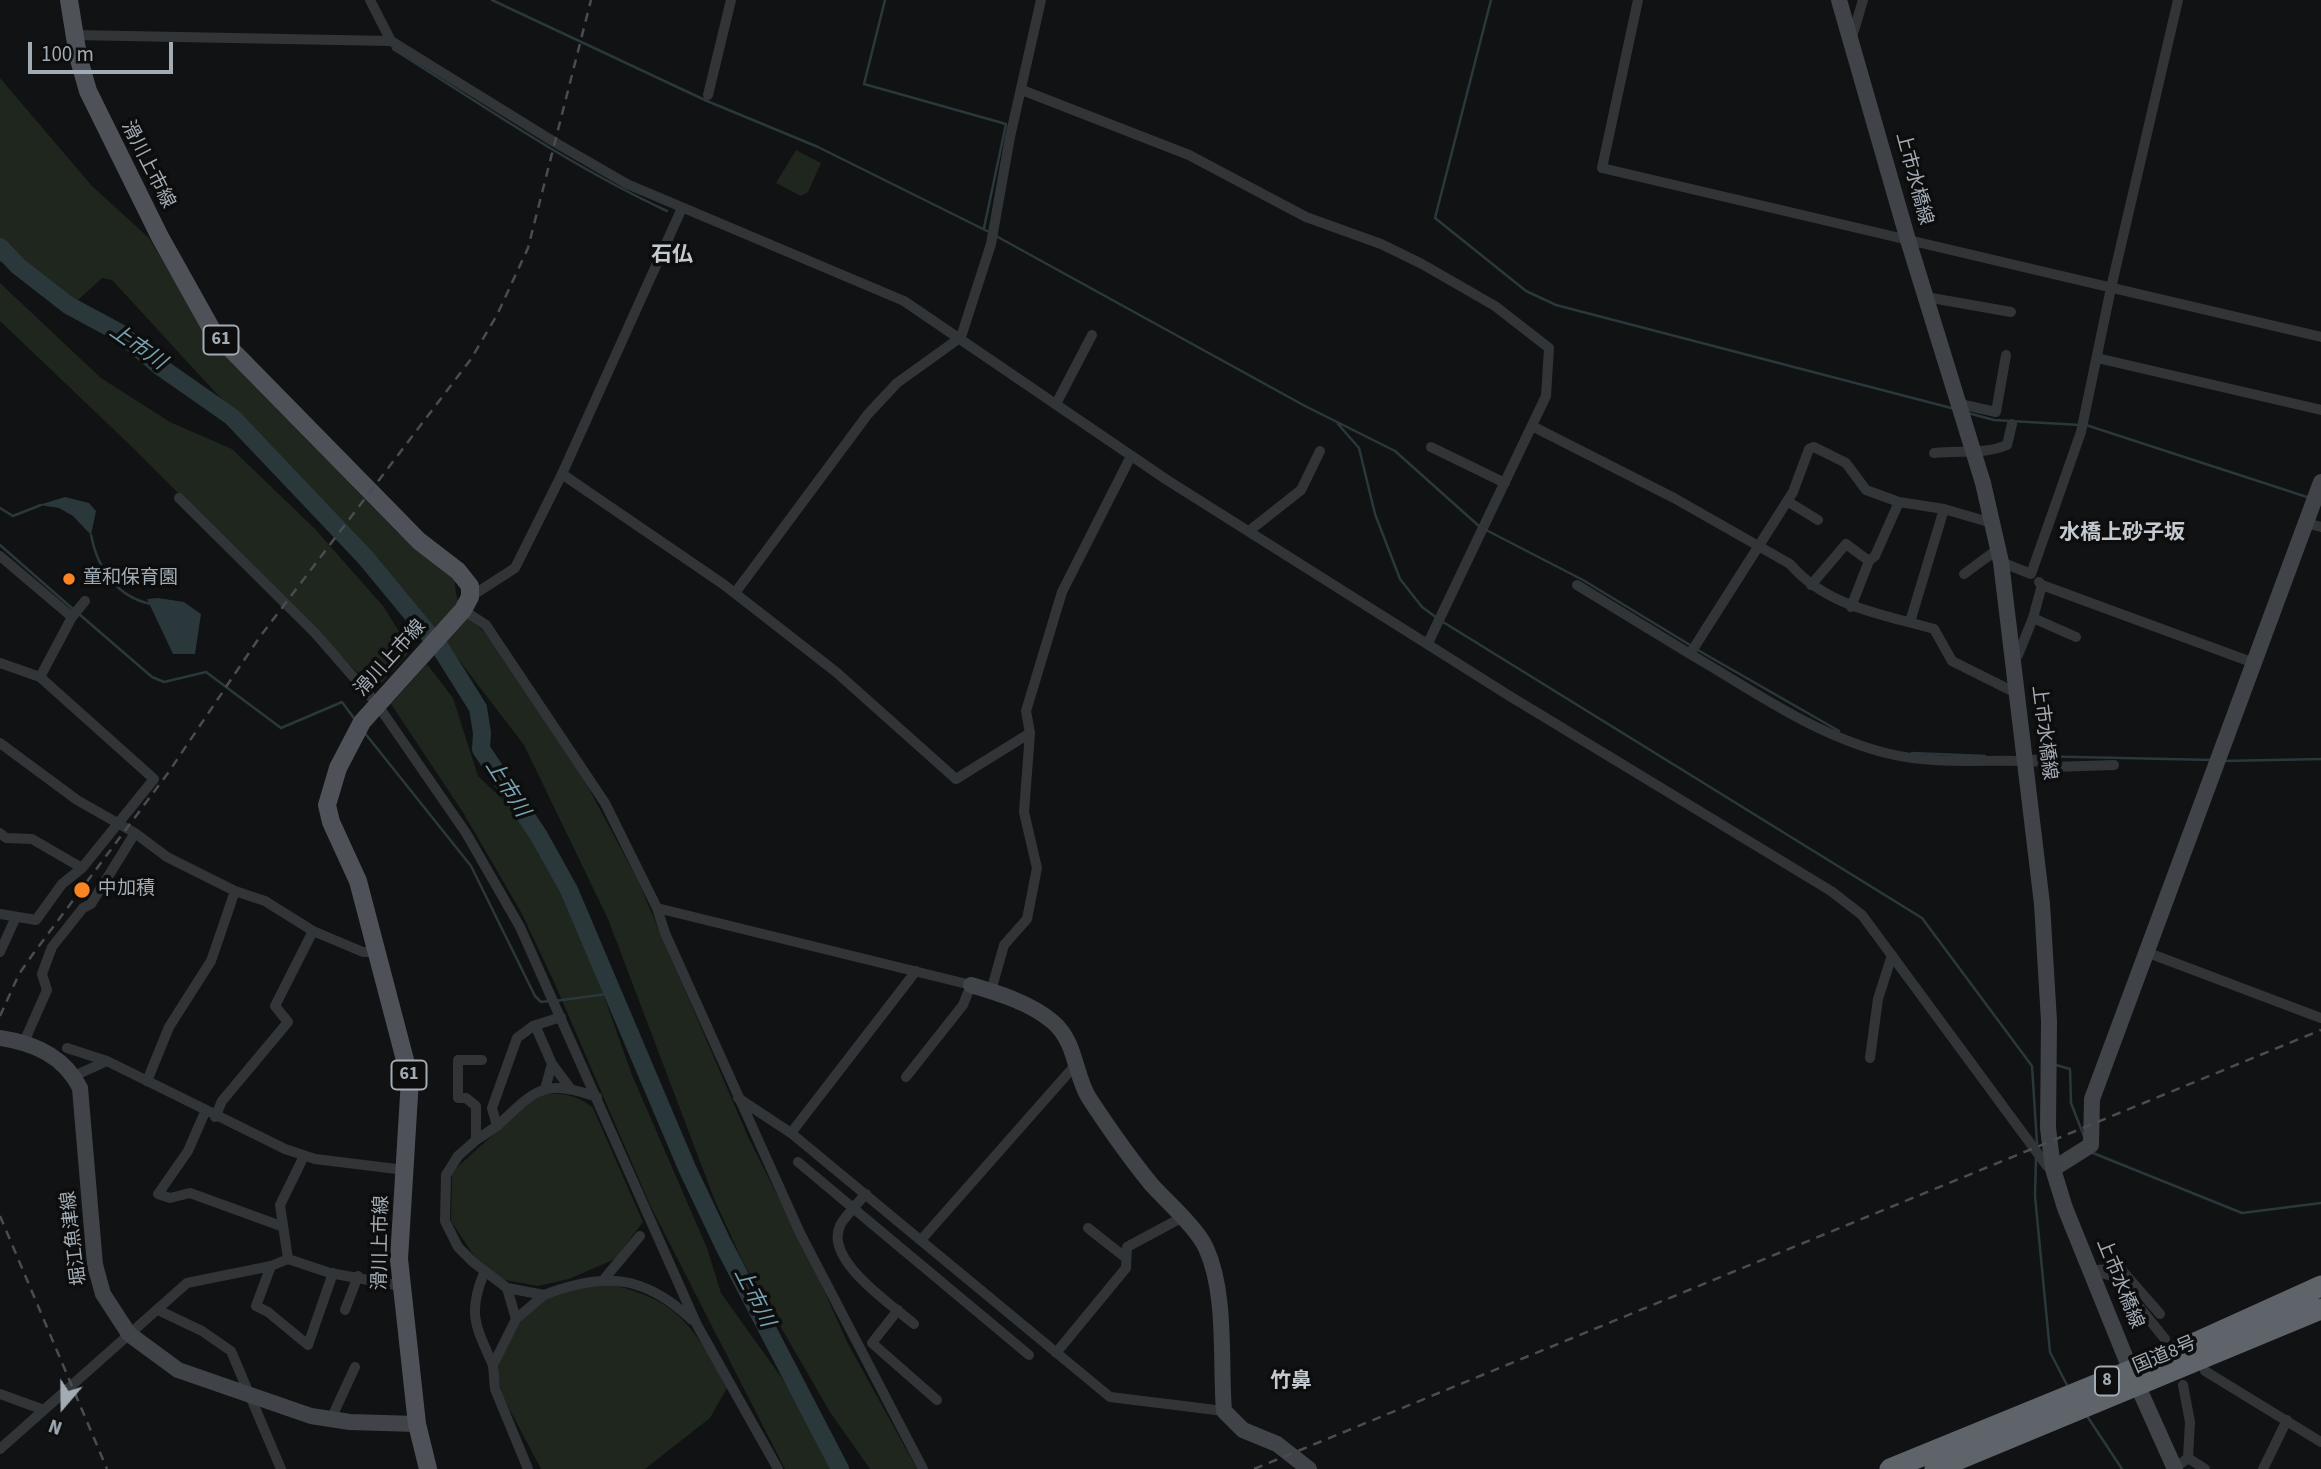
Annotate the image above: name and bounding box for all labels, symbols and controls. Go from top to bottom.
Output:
scale bar [32,28,177,72]
text: 100 m [41,39,94,69]
street label: 滑川上市線 [115,118,179,212]
street label: 上市水橋線 [1890,130,1936,228]
district label: 石仏 [651,243,693,269]
water label: 上市川 [104,320,170,376]
road number: 61 [204,326,238,354]
district label: 水橋上砂子坂 [2059,521,2185,547]
place label: 童和保育園 [83,568,178,590]
marker: 童和保育園 [61,571,77,587]
street label: 滑川上市線 [351,616,431,702]
street label: 上市水橋線 [2026,684,2060,782]
water label: 上市川 [479,756,533,822]
place label: 中加積 [98,879,155,901]
marker: 中加積 [72,880,92,900]
road number: 61 [392,1060,426,1090]
street label: 堀江魚津線 [58,1189,92,1287]
street label: 滑川上市線 [370,1195,394,1291]
street label: 上市水橋線 [2091,1236,2147,1332]
water label: 上市川 [727,1264,779,1332]
street label: 国道8号 [2130,1333,2200,1379]
road number: 8 [2095,1366,2119,1396]
district label: 竹鼻 [1270,1369,1312,1395]
north arrow [28,1371,98,1441]
text: N [45,1411,66,1441]

